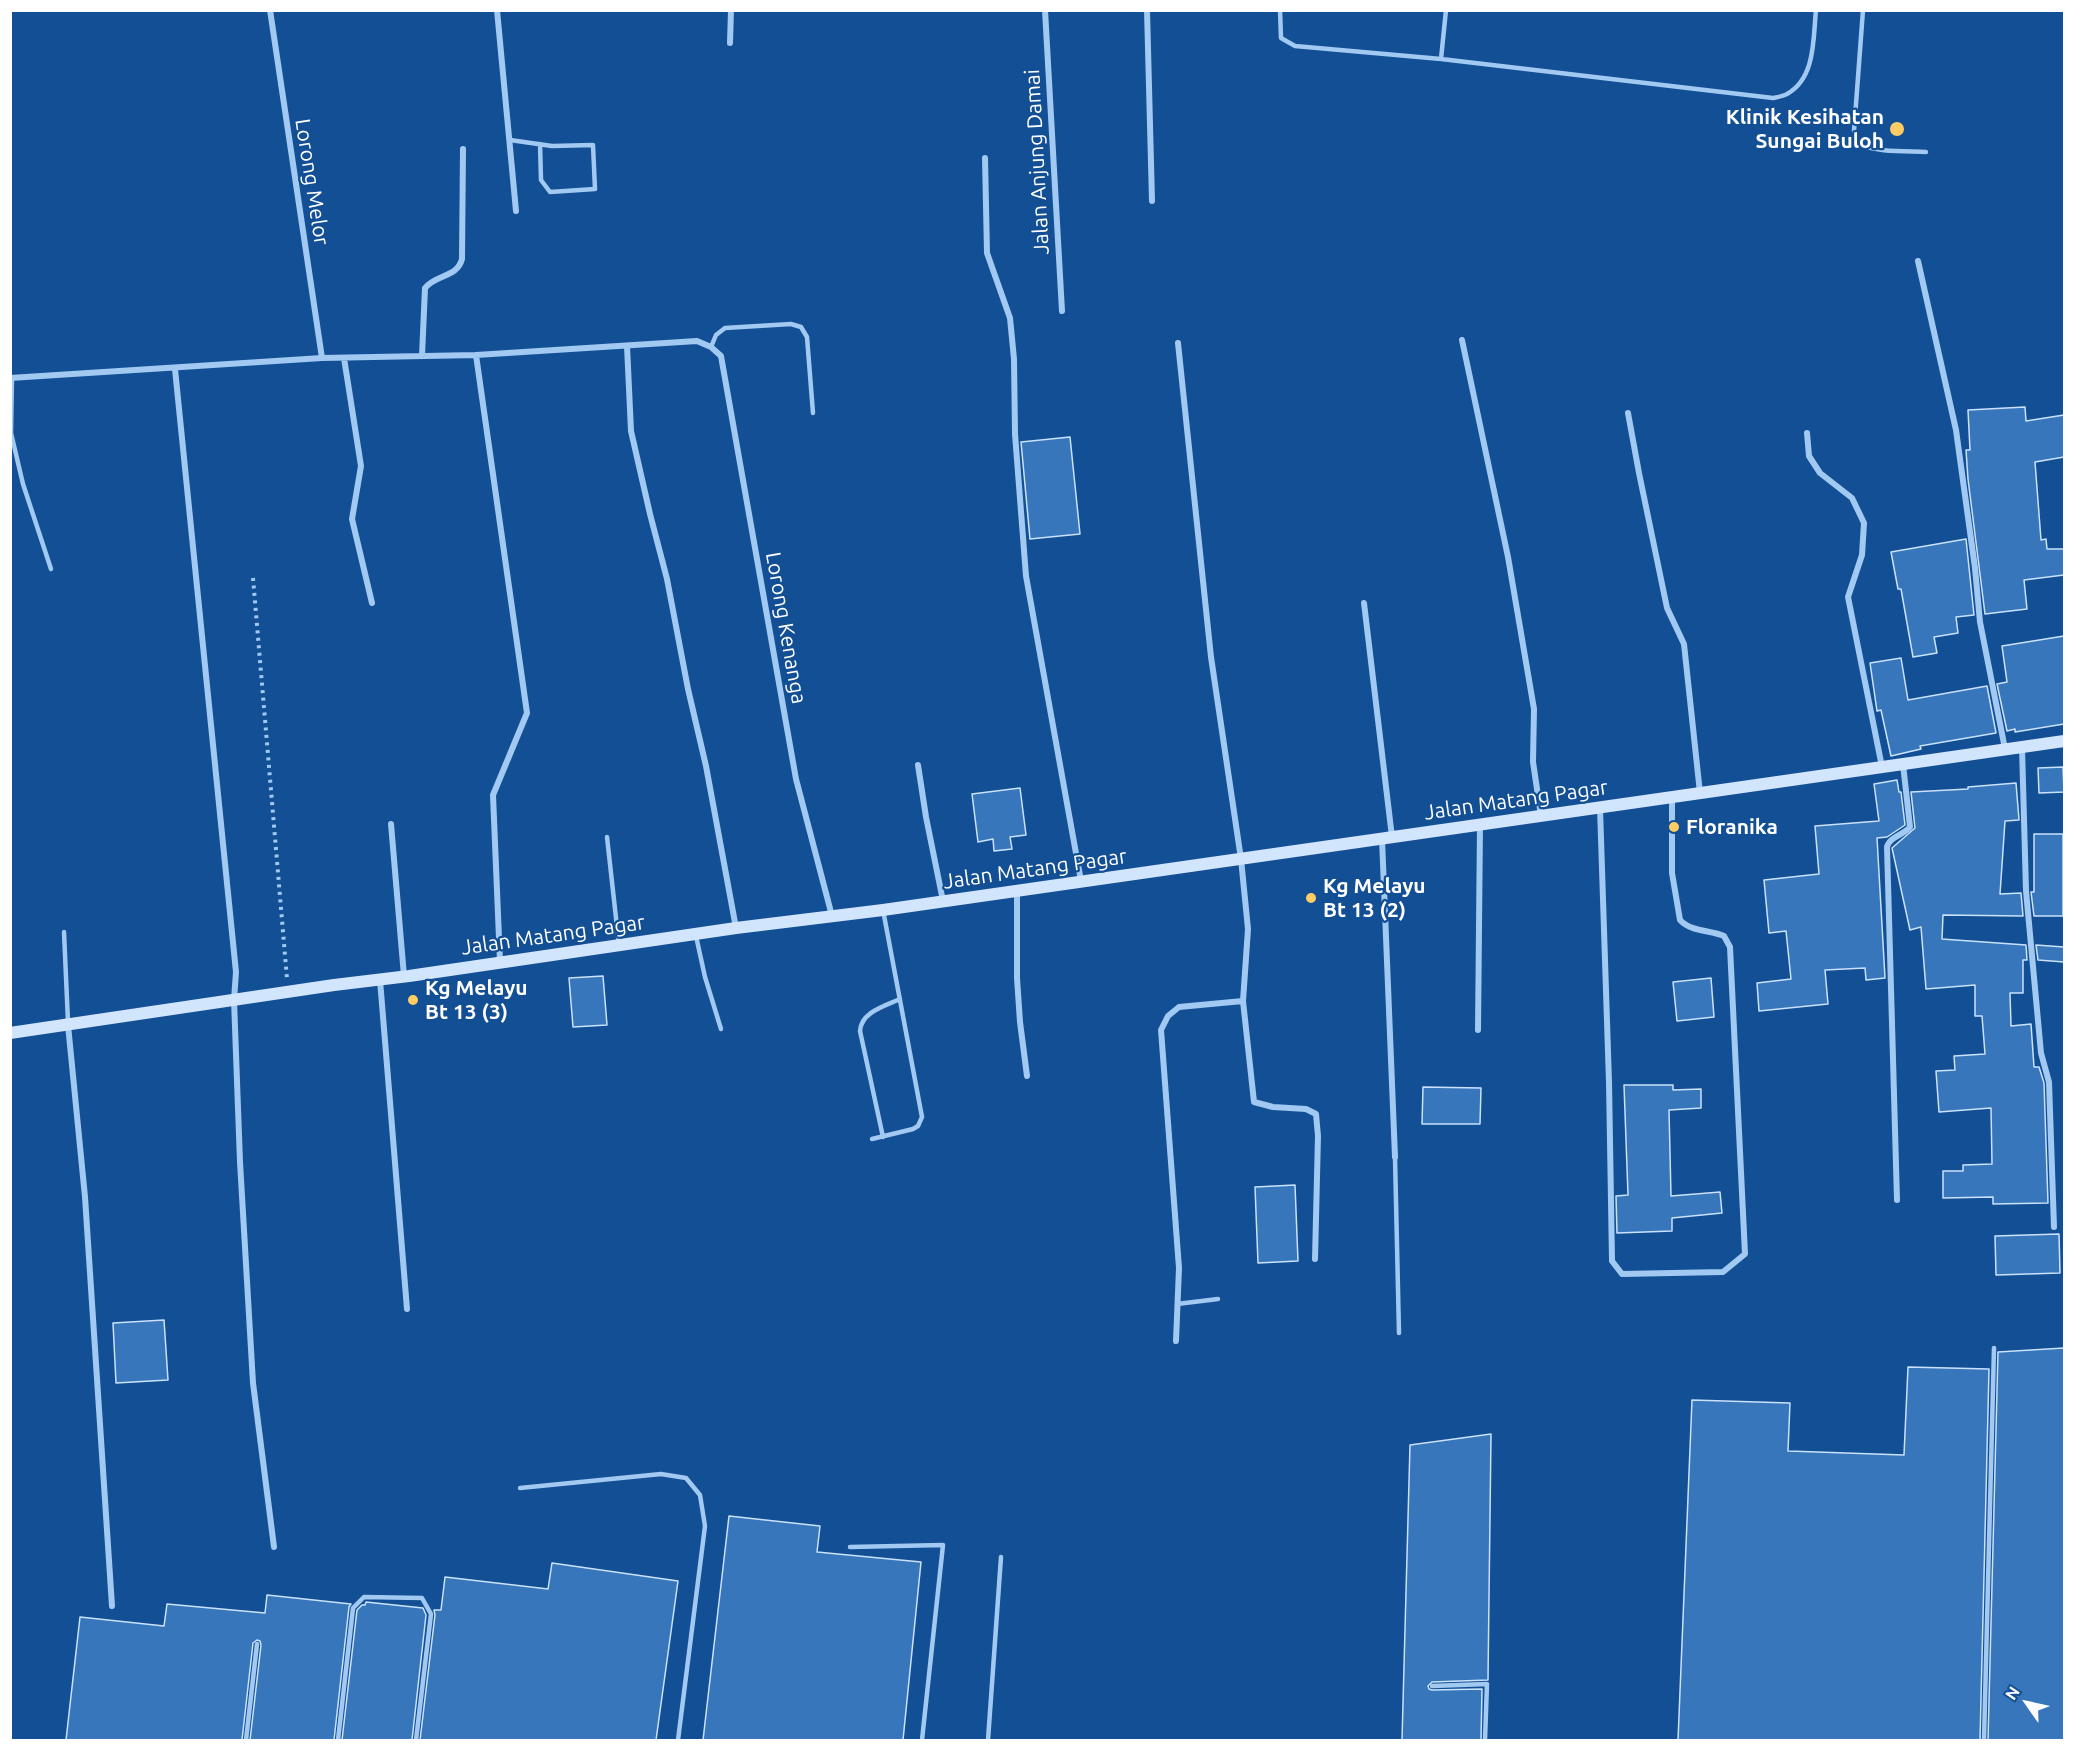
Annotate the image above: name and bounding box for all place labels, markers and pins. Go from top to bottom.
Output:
place label: Klinik Kesihatan Sungai Buloh [1726,104,1884,154]
marker: Klinik Kesihatan Sungai Buloh [1888,120,1906,138]
place label: Floranika [1686,814,1778,840]
marker: Floranika [1667,820,1681,834]
place label: Kg Melayu Bt 13 (2) [1323,873,1426,923]
marker: Kg Melayu Bt 13 (2) [1304,891,1318,905]
place label: Kg Melayu Bt 13 (3) [425,975,528,1025]
marker: Kg Melayu Bt 13 (3) [406,993,420,1007]

